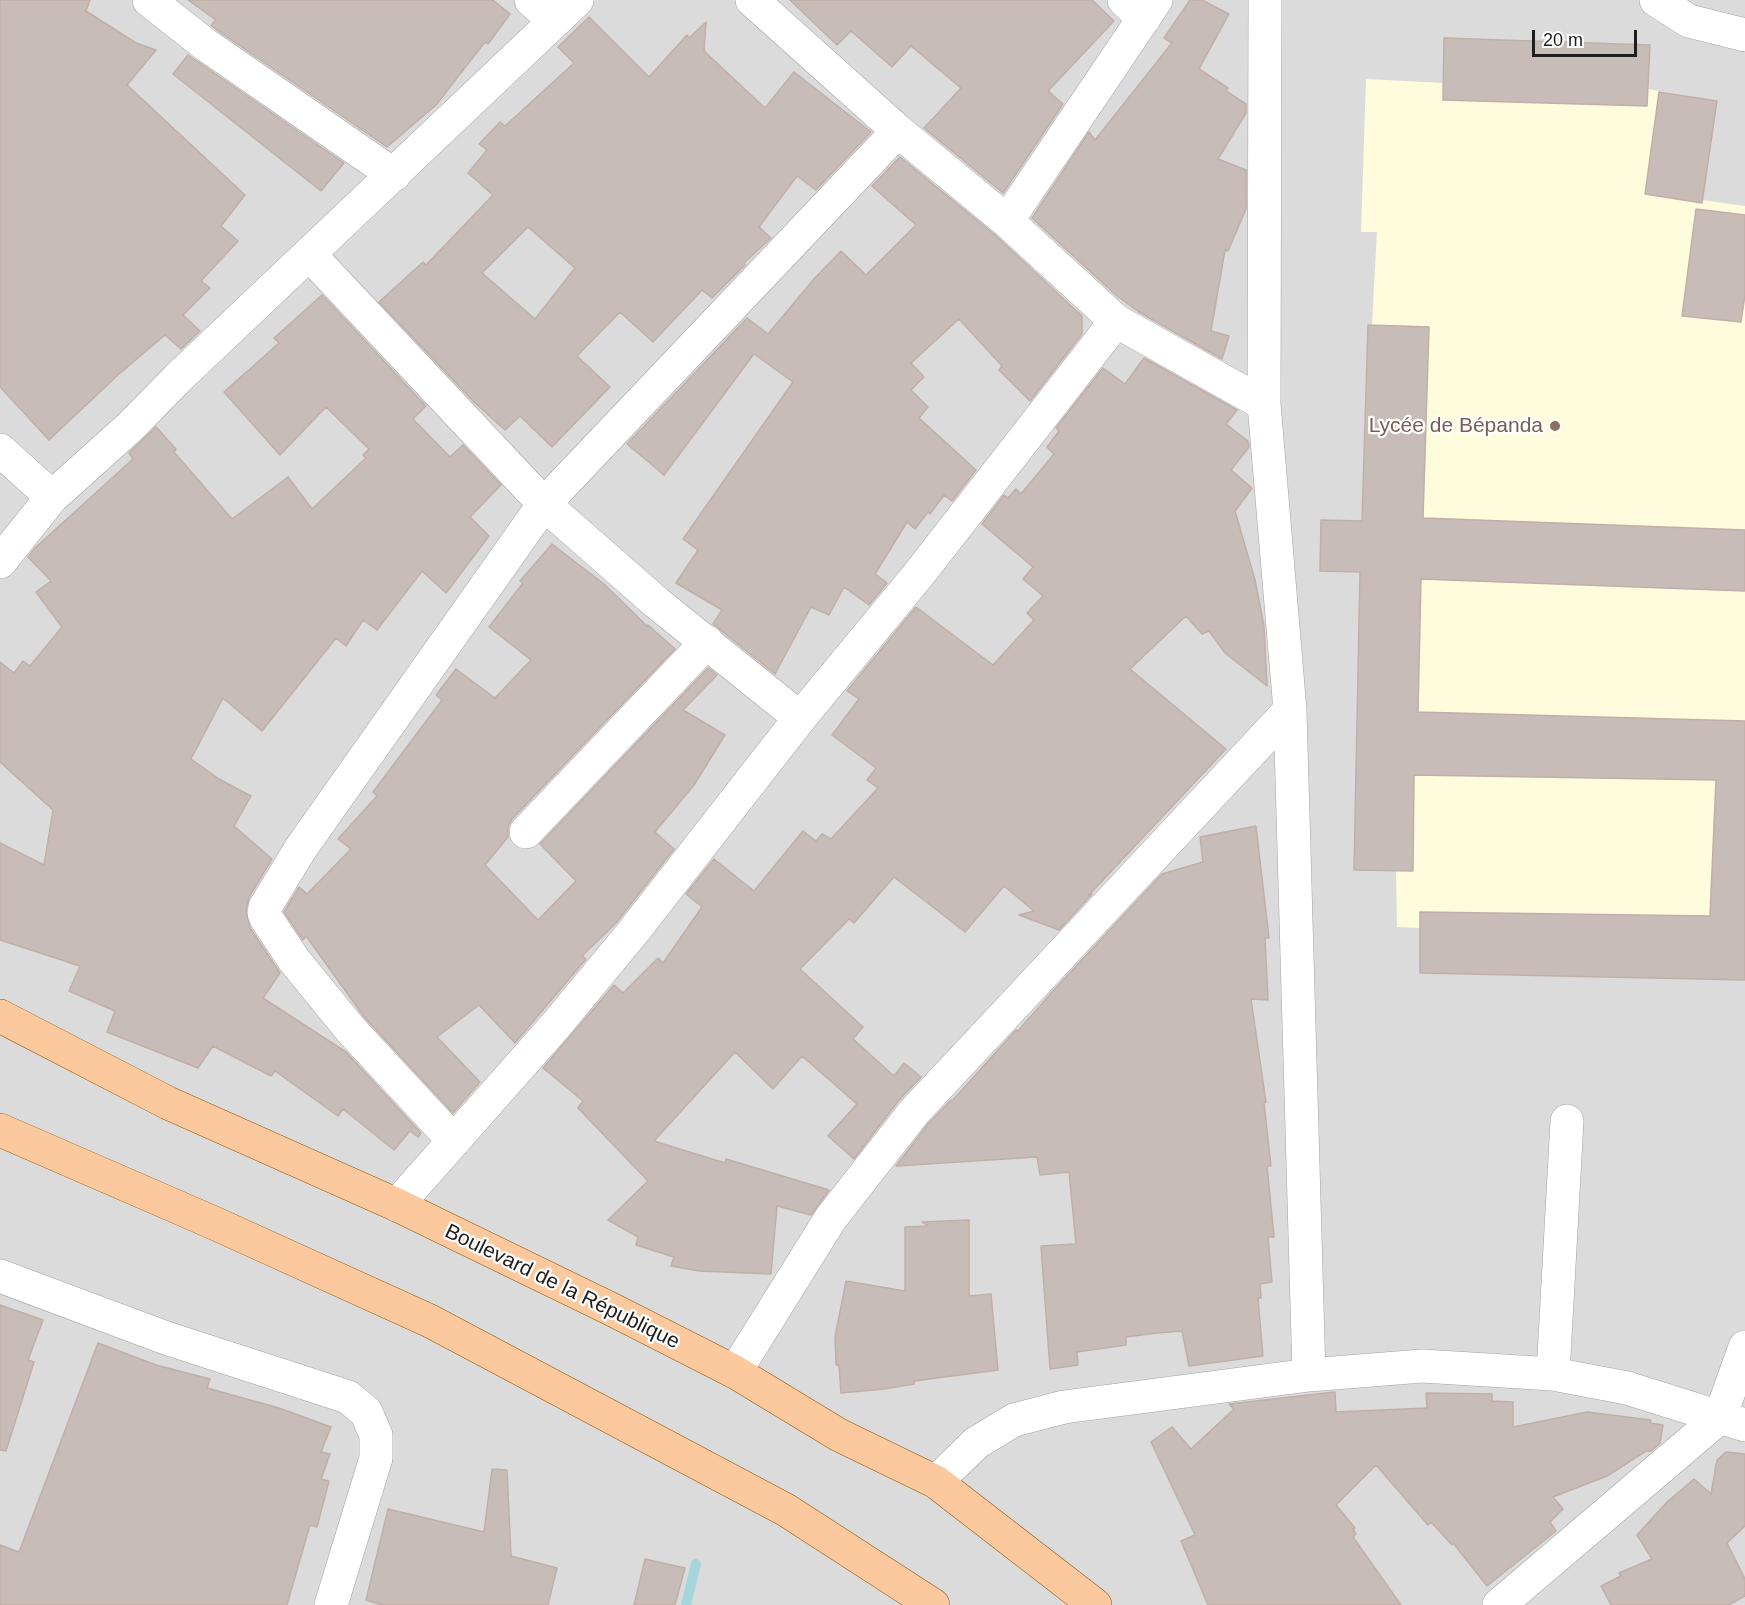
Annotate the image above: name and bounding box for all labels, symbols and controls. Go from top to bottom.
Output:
scale bar [1535,18,1640,56]
text: 20 m [1543,30,1583,50]
place label: Lycée de Bépanda [1369,413,1543,439]
marker: Lycée de Bépanda [1548,419,1562,433]
street label: Boulevard de la République [441,1219,683,1355]

